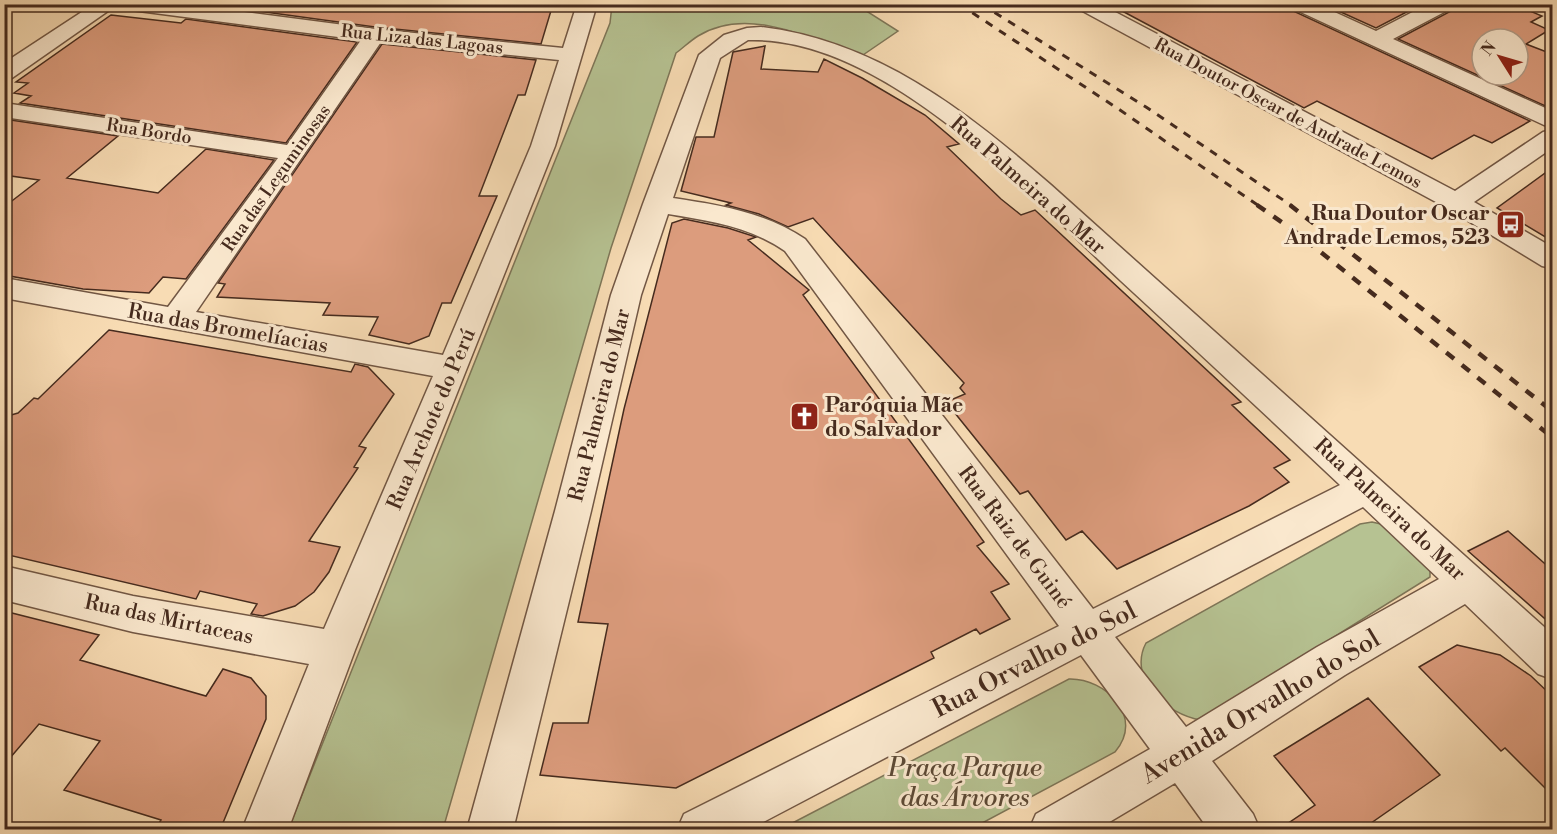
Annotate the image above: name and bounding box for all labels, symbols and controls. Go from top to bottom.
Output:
street label: Rua Liza das Lagoas [340,20,504,59]
north arrow [1470,27,1530,87]
street label: Rua Doutor Oscar de Andrade Lemos [1150,33,1426,194]
text: N [1477,37,1501,60]
street label: Rua das Leguminosas [217,100,336,256]
street label: Rua Palmeira do Mar [944,111,1110,260]
street label: Rua Bordo [105,113,193,150]
place label: Rua Doutor Oscar Andrade Lemos, 523 [1283,201,1490,251]
bus stop icon: Rua Doutor Oscar Andrade Lemos, 523 [1495,209,1527,241]
street label: Rua das Bromelíacias [126,299,330,359]
street label: Rua Palmeira do Mar [563,306,637,504]
street label: Rua Archote do Perú [382,325,482,514]
place label: Paróquia Mãe do Salvador [825,393,963,443]
church icon: Paróquia Mãe do Salvador [788,401,820,433]
street label: Rua Palmeira do Mar [1308,433,1470,587]
street label: Rua Raiz de Guiné [952,461,1077,614]
street label: Rua das Mirtaceas [82,589,256,651]
street label: Rua Orvalho do Sol [927,594,1142,725]
street label: Avenida Orvalho do Sol [1134,623,1386,791]
park label: Praça Parque das Árvores [887,752,1042,814]

